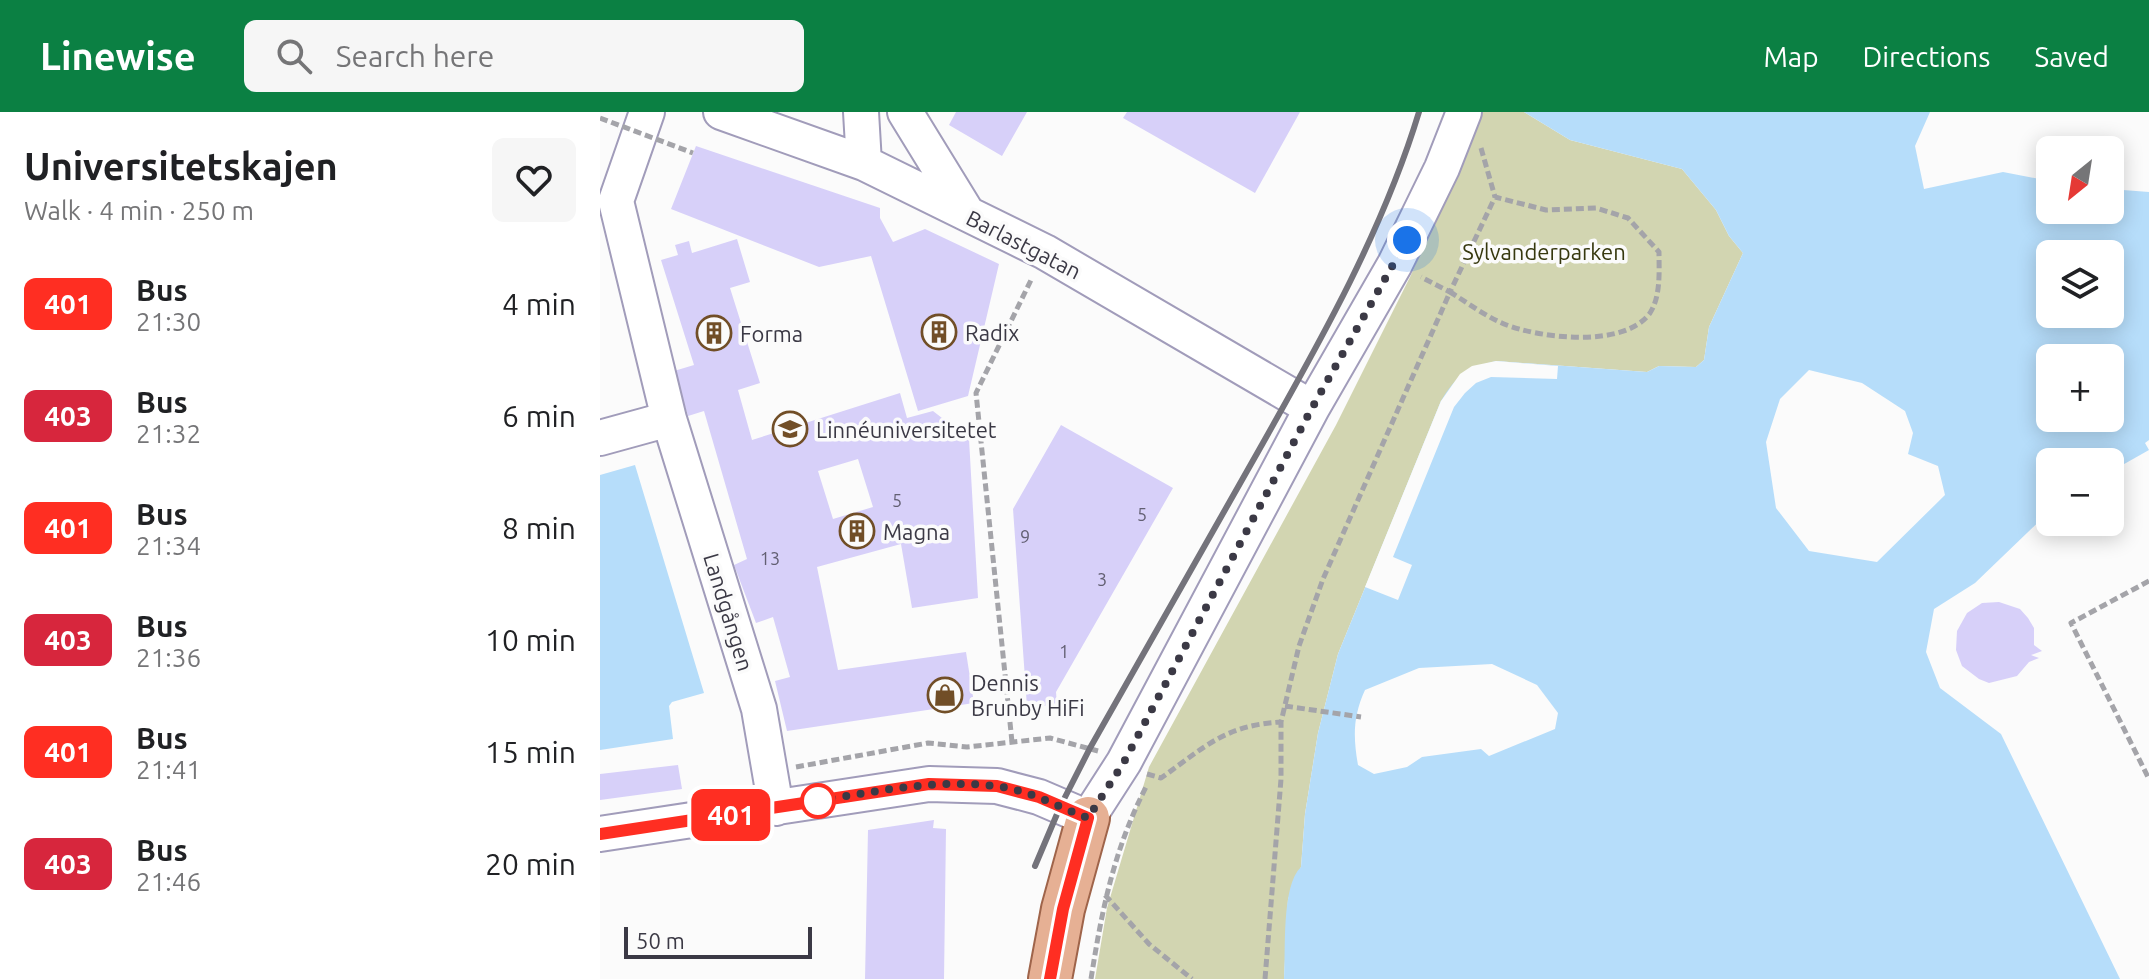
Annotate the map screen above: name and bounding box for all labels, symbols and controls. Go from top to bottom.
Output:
search box [244,20,804,92]
icon: search [272,34,316,78]
text: Linewise [40,35,196,77]
text: Search here [336,39,494,73]
text: Map [1763,41,1819,72]
text: Directions [1863,41,1990,72]
text: Saved [2034,41,2109,72]
north arrow [2036,136,2124,224]
map controls [2036,136,2124,536]
button: heart [492,138,576,222]
text: Universitetskajen [24,145,338,187]
text: Walk · 4 min · 250 m [24,196,254,225]
street label: Barlastgatan [962,204,1086,284]
your location [1387,220,1427,260]
park label: Sylvanderparken [1462,239,1626,264]
button: layers [2036,240,2124,328]
text: Bus [136,273,188,307]
text: 4 min [502,287,576,321]
text: 401 [44,288,92,319]
text: 21:30 [136,307,201,336]
building icon: Radix [920,313,958,351]
building icon: Forma [695,314,733,352]
place label: Radix [965,320,1019,345]
place label: Forma [740,321,803,346]
button: + [2036,344,2124,432]
text: Bus [136,385,188,419]
text: 6 min [502,399,576,433]
text: 403 [44,400,92,431]
school or university icon: Linnéuniversitetet [771,410,809,448]
place label: Linnéuniversitetet [816,417,997,442]
text: 21:32 [136,419,201,448]
button: − [2036,448,2124,536]
house number: 5 [892,490,902,510]
text: Bus [136,497,188,531]
house number: 5 [1137,504,1147,524]
text: 8 min [502,511,576,545]
text: 401 [44,512,92,543]
building icon: Magna [838,512,876,550]
place label: Magna [883,519,950,544]
house number: 9 [1020,526,1030,546]
text: 21:34 [136,531,201,560]
house number: 13 [760,548,780,568]
street label: Landgången [699,550,759,674]
house number: 3 [1097,569,1107,589]
text: Bus [136,609,188,643]
text: 10 min [485,623,576,657]
text: 403 [44,624,92,655]
house number: 1 [1059,641,1069,661]
text: 21:36 [136,643,201,672]
place label: Dennis Brunby HiFi [971,670,1085,720]
shop icon: Dennis Brunby HiFi [926,676,964,714]
text: Bus [136,721,188,755]
text: 15 min [485,735,576,769]
text: 401 [44,736,92,767]
text: 21:41 [136,755,201,784]
unlabelled marker [801,784,835,818]
line badge: 401 [685,789,777,841]
text: 401 [707,799,755,830]
text: Bus [136,833,188,867]
text: 20 min [485,847,576,881]
text: 403 [44,848,92,879]
text: 21:46 [136,867,201,896]
scale bar [624,923,812,959]
text: 50 m [636,928,685,953]

